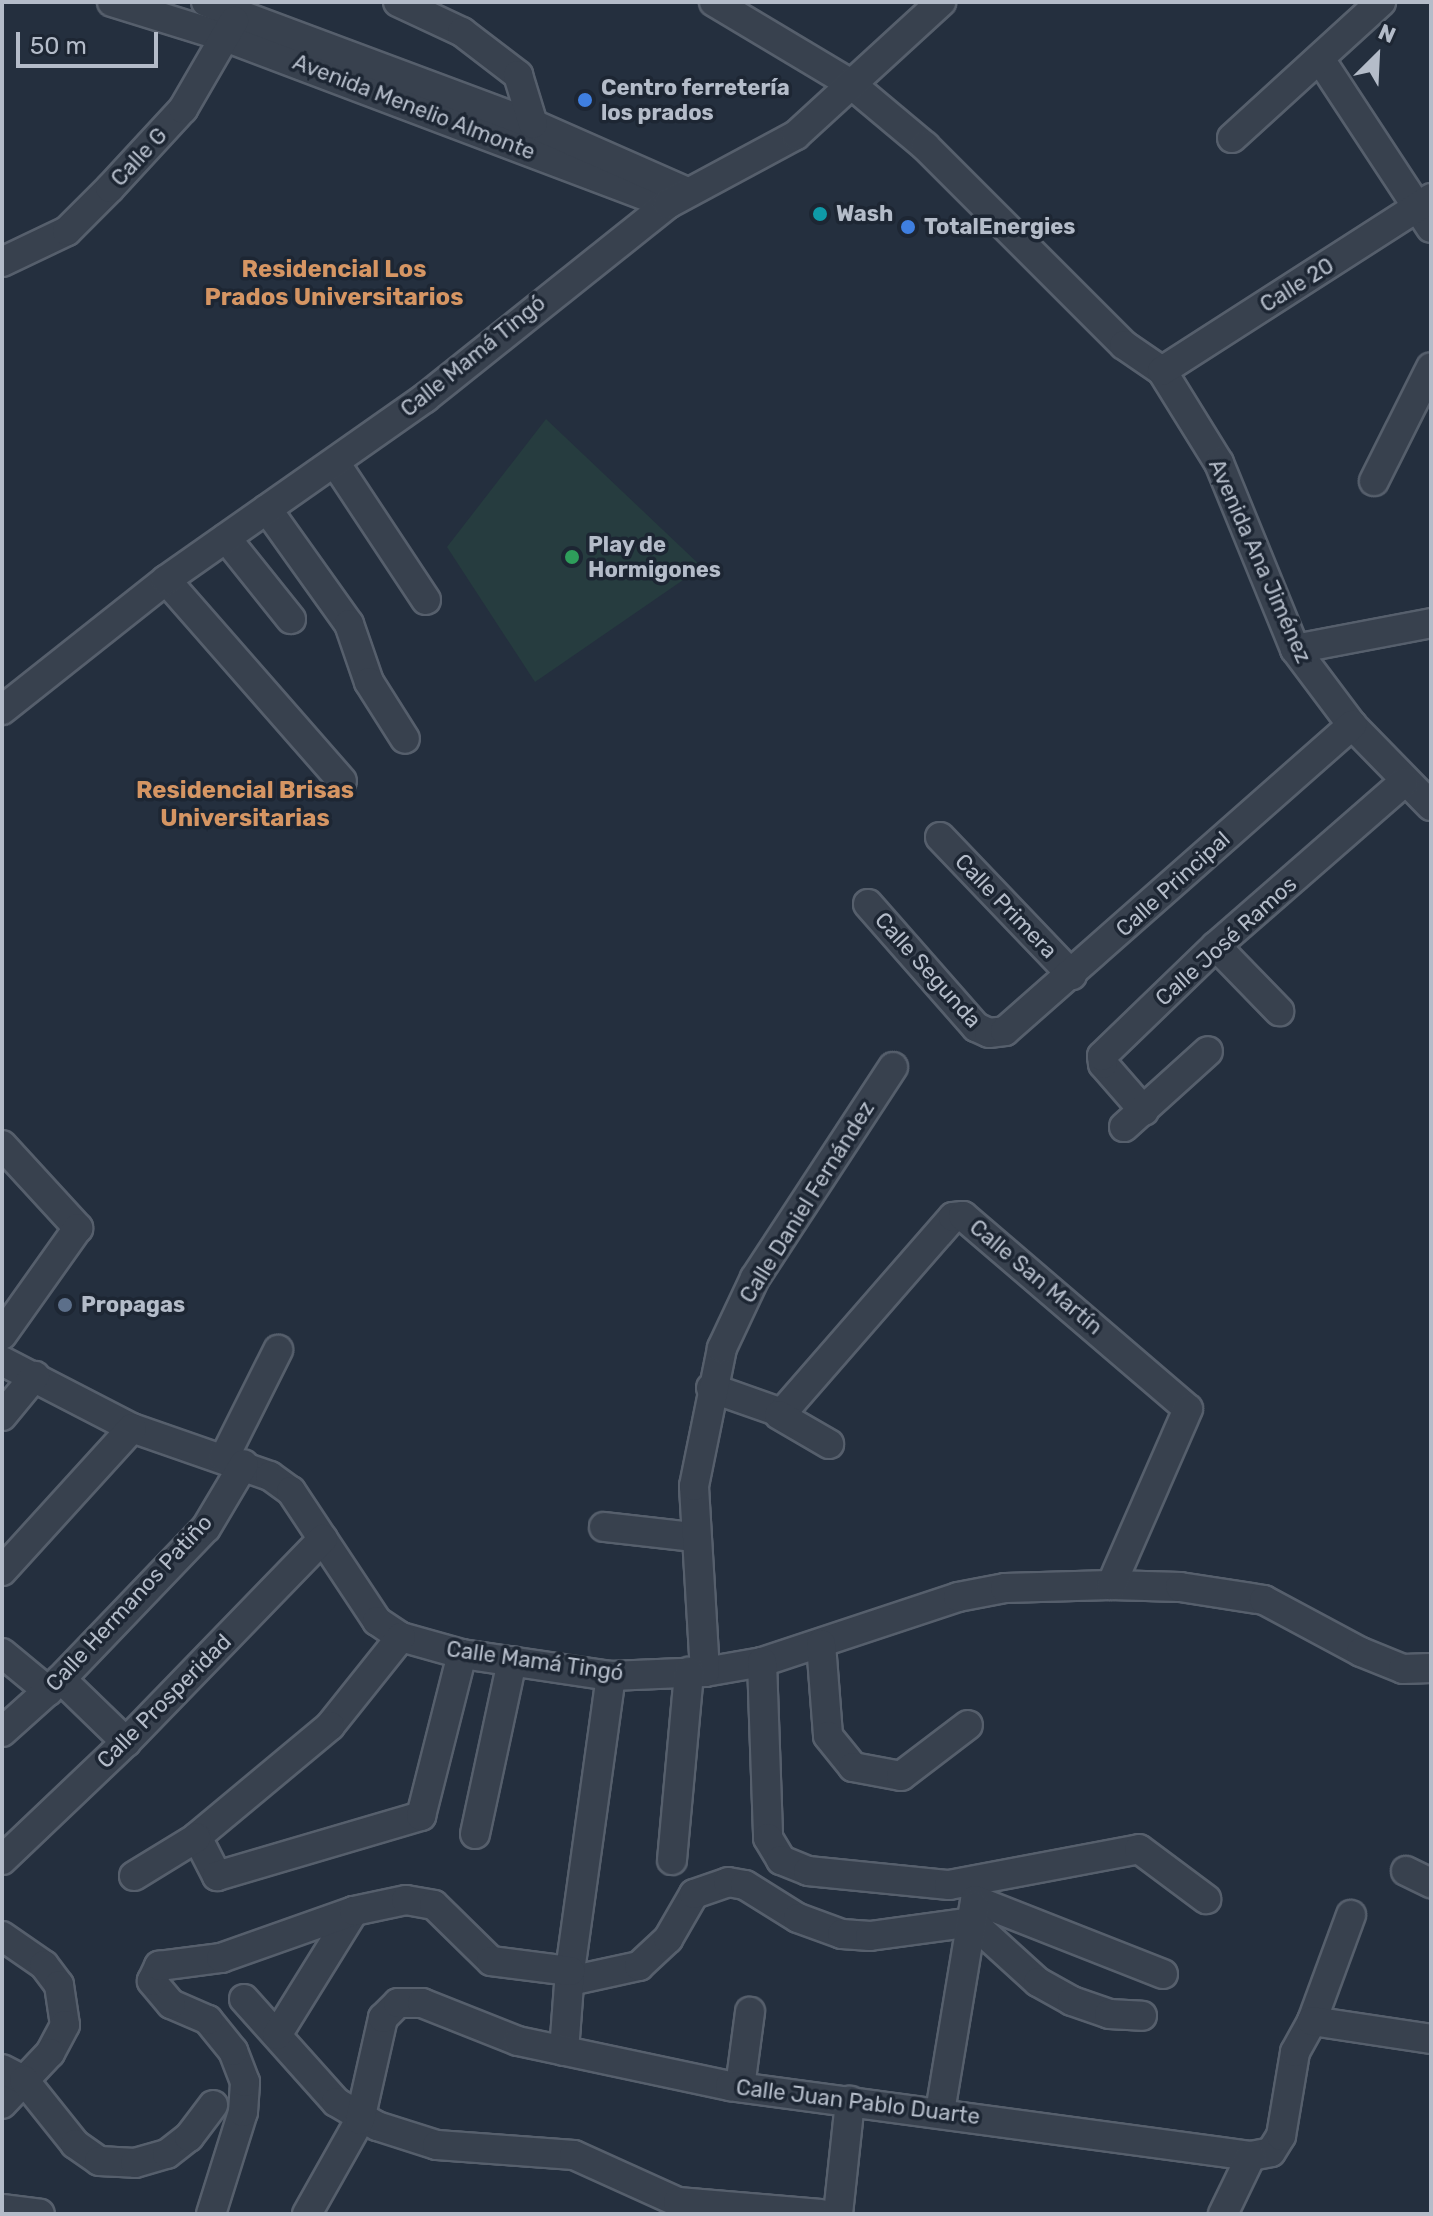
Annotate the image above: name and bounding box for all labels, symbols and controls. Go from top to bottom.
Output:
scale bar [20,16,162,66]
north arrow [1337,16,1417,96]
text: N [1374,18,1400,49]
text: 50 m [30,32,87,60]
street label: Avenida Menelio Almonte [289,48,539,166]
place label: Centro ferretería los prados [601,74,790,126]
marker: Centro ferretería los prados [576,91,594,109]
street label: Calle G [105,122,173,192]
place label: Wash [836,201,893,227]
marker: Wash [811,205,829,223]
place label: TotalEnergies [924,214,1075,240]
marker: TotalEnergies [899,218,917,236]
street label: Calle 20 [1255,252,1339,318]
district label: Residencial Los Prados Universitarios [204,256,464,312]
street label: Calle Mamá Tingó [395,289,551,423]
street label: Avenida Ana Jiménez [1203,455,1317,667]
place label: Play de Hormigones [588,531,721,582]
marker: Play de Hormigones [563,548,581,566]
district label: Residencial Brisas Universitarias [136,777,354,833]
street label: Calle Principal [1111,826,1235,942]
street label: Calle Primera [950,848,1062,964]
street label: Calle José Ramos [1150,871,1302,1011]
street label: Calle Segunda [869,907,987,1033]
street label: Calle Daniel Fernández [734,1096,880,1308]
street label: Calle San Martín [964,1214,1108,1340]
place label: Propagas [81,1292,185,1318]
marker: Propagas [56,1296,74,1314]
street label: Calle Hermanos Patiño [40,1509,218,1697]
street label: Calle Prosperidad [91,1628,237,1774]
street label: Calle Mamá Tingó [445,1635,625,1687]
street label: Calle Juan Pablo Duarte [735,2074,981,2130]

